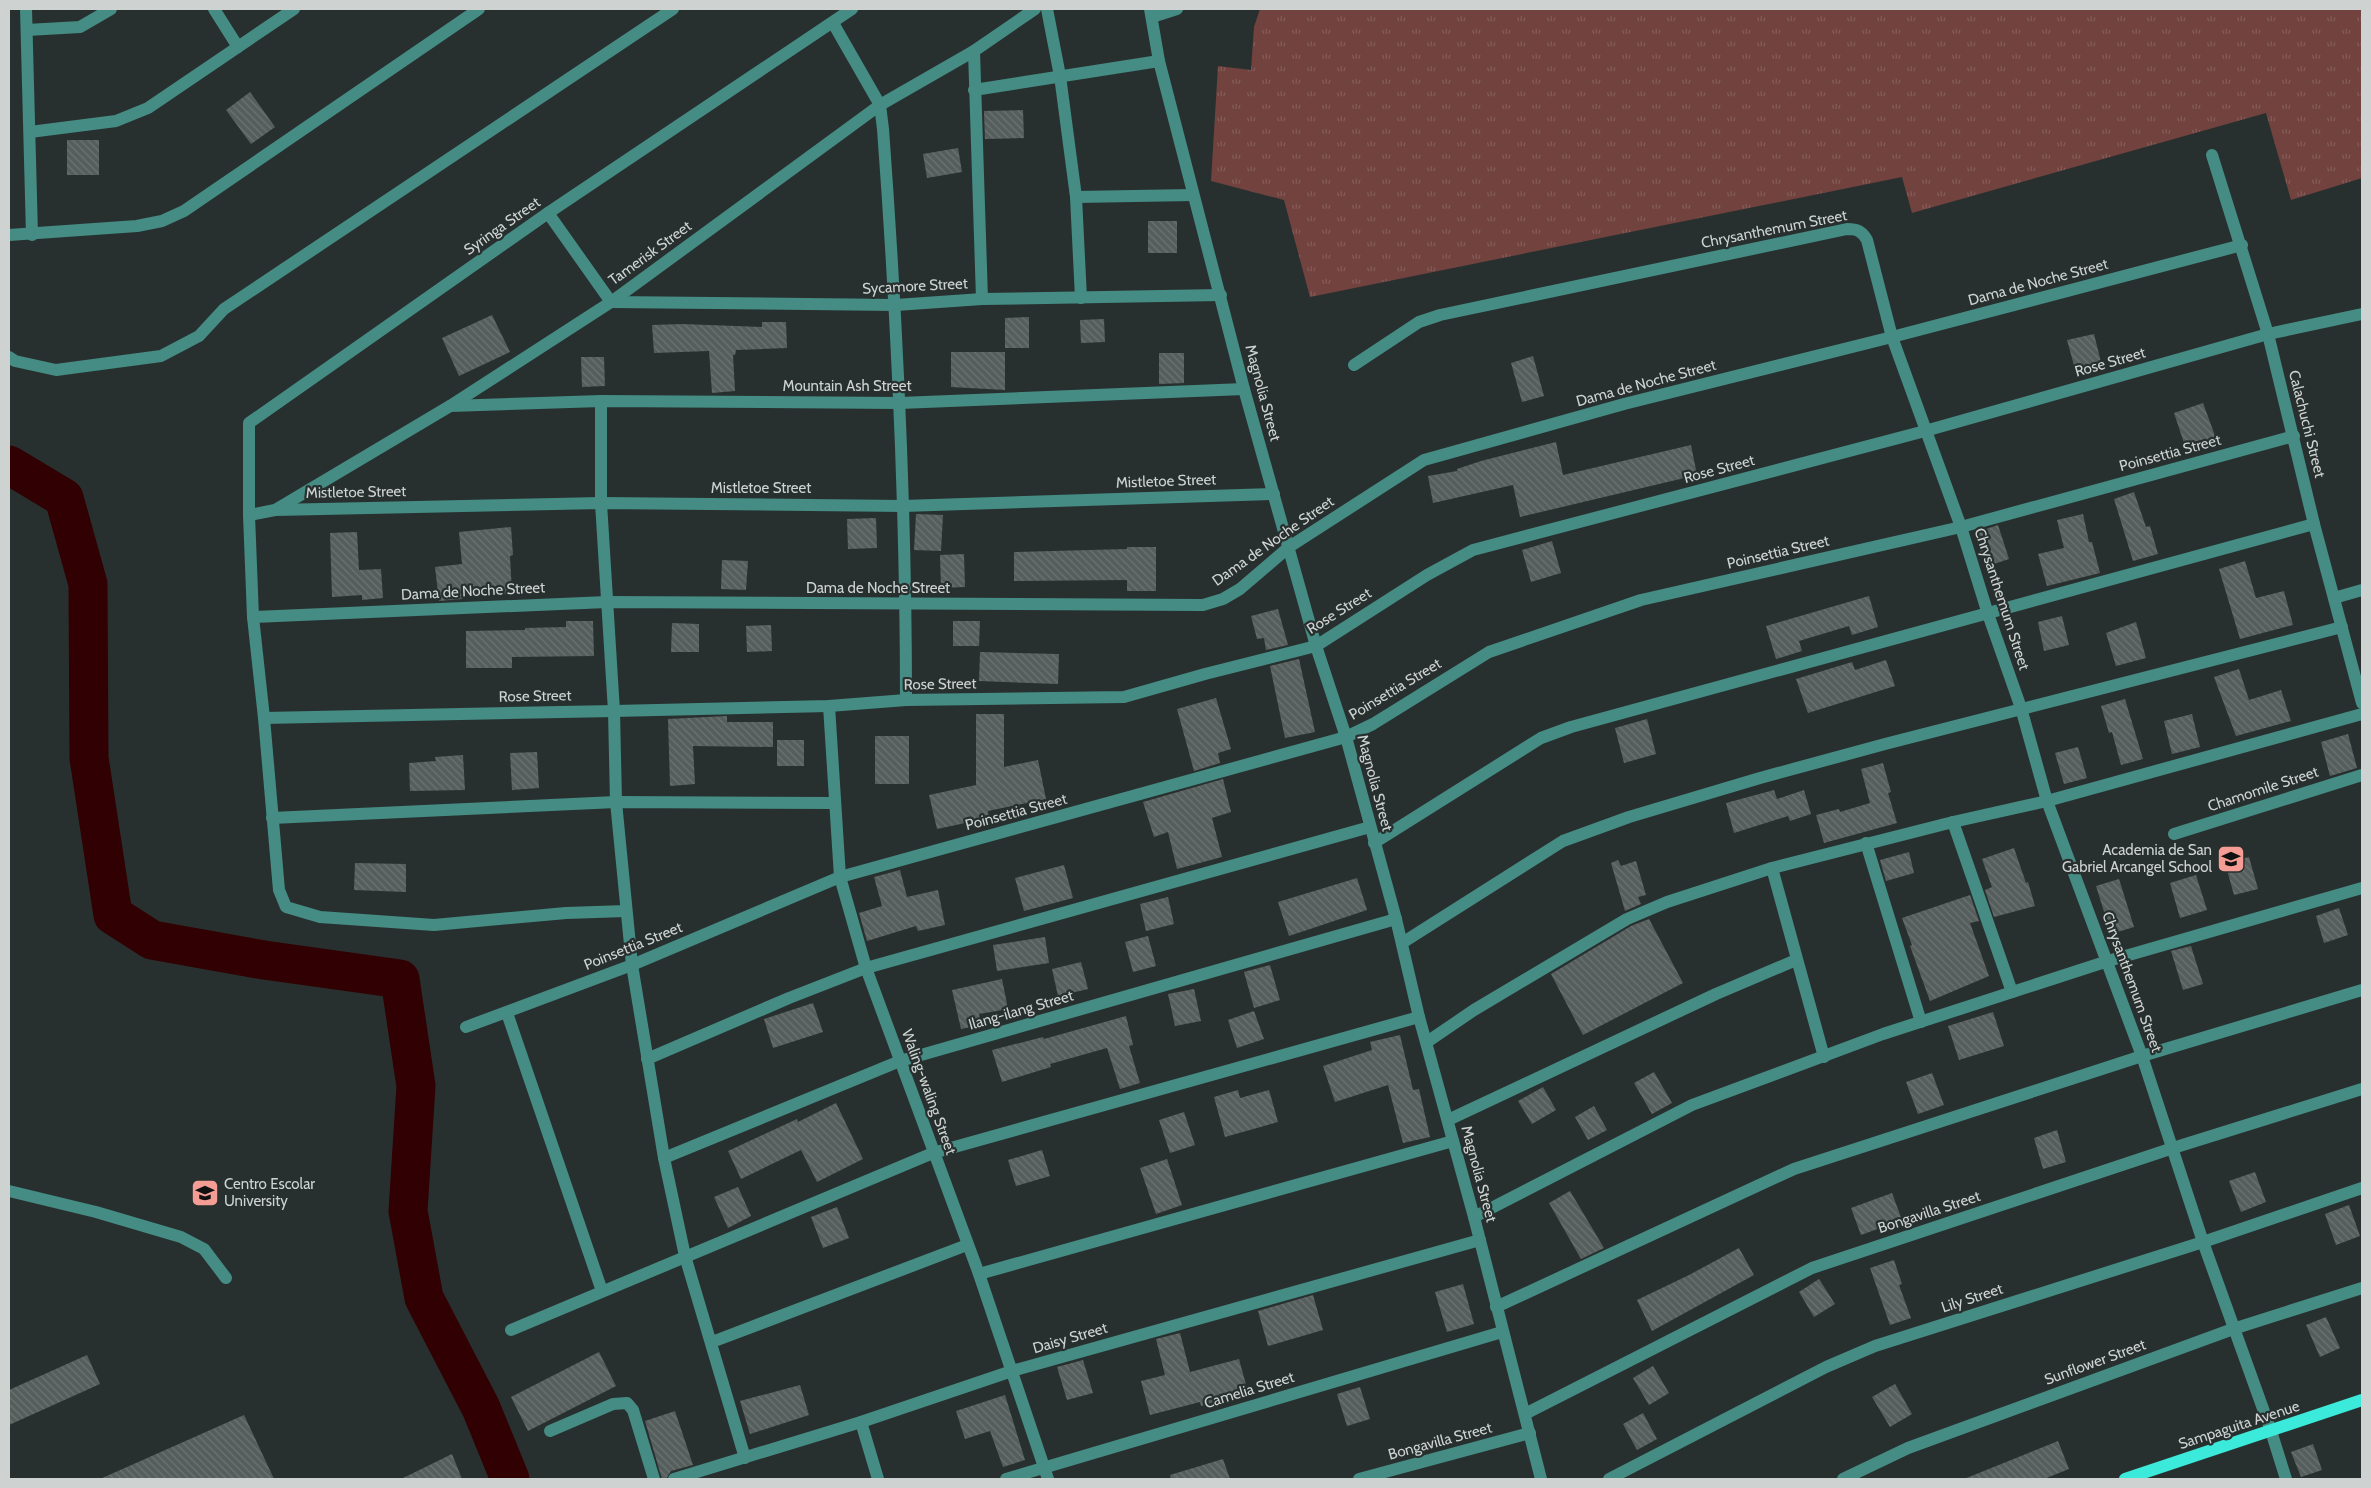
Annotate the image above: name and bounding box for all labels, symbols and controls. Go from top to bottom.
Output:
street label: Syringa Street [460,193,544,259]
street label: Chrysanthemum Street [1700,206,1848,252]
street label: Tamerisk Street [605,217,695,289]
street label: Dama de Noche Street [1966,255,2110,309]
street label: Sycamore Street [862,274,968,298]
street label: Magnolia Street [1241,343,1285,443]
street label: Rose Street [2073,343,2147,381]
street label: Dama de Noche Street [1574,356,1718,410]
street label: Calachuchi Street [2285,368,2329,480]
street label: Mountain Ash Street [782,377,912,395]
street label: Poinsettia Street [2117,431,2223,475]
street label: Rose Street [1681,451,1757,487]
street label: Mistletoe Street [1115,470,1217,492]
street label: Mistletoe Street [711,479,811,497]
street label: Mistletoe Street [306,482,406,502]
street label: Dama de Noche Street [1209,492,1337,590]
street label: Chrysanthemum Street [1971,526,2033,672]
street label: Poinsettia Street [1725,531,1831,573]
street label: Dama de Noche Street [401,578,545,604]
street label: Dama de Noche Street [806,579,950,597]
street label: Rose Street [1303,584,1375,638]
street label: Poinsettia Street [1346,654,1444,724]
street label: Rose Street [903,674,977,694]
street label: Rose Street [498,686,572,706]
street label: Magnolia Street [1353,733,1397,833]
street label: Chamomile Street [2205,763,2321,815]
street label: Poinsettia Street [963,790,1069,834]
place label: Academia de San Gabriel Arcangel School [2062,841,2212,876]
school or university icon: Academia de San Gabriel Arcangel School [2216,844,2246,874]
street label: Chrysanthemum Street [2098,909,2166,1055]
street label: Poinsettia Street [581,918,685,974]
street label: Ilang-ilang Street [966,986,1076,1034]
street label: Waling-waling Street [898,1027,960,1157]
street label: Magnolia Street [1457,1124,1501,1224]
place label: Centro Escolar University [224,1175,315,1210]
school or university icon: Centro Escolar University [190,1178,220,1208]
street label: Bongavilla Street [1875,1187,1983,1237]
street label: Lily Street [1939,1280,2005,1316]
street label: Daisy Street [1031,1319,1109,1357]
street label: Sunflower Street [2042,1335,2148,1389]
street label: Camelia Street [1202,1368,1296,1412]
street label: Sampaguita Avenue [2176,1397,2302,1453]
street label: Bongavilla Street [1386,1418,1494,1464]

